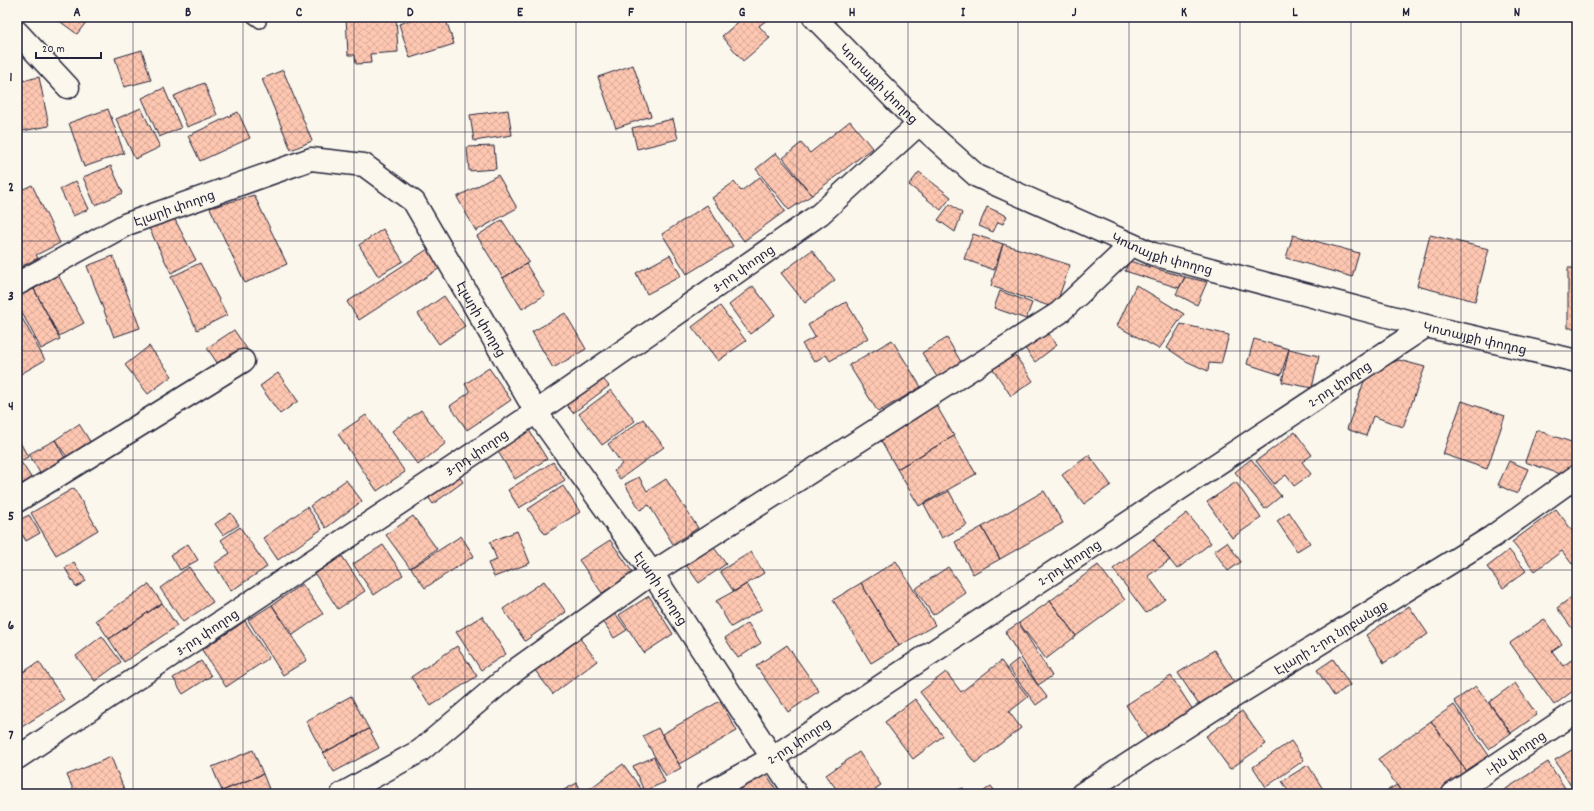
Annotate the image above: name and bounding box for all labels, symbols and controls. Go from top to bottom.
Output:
text: A [73,4,81,23]
text: B [185,4,191,23]
text: C [296,4,303,23]
text: D [407,4,414,23]
text: E [517,4,524,23]
text: F [628,4,634,23]
text: G [739,4,746,23]
text: H [849,4,856,23]
text: I [961,4,966,23]
text: J [1072,4,1077,23]
text: K [1181,4,1187,23]
text: L [1292,4,1298,23]
text: M [1402,4,1410,23]
text: N [1514,4,1520,23]
scale bar [36,34,101,60]
text: 20 m [42,41,65,58]
street label: Կոտայքի փողոց [833,41,921,130]
text: 1 [10,69,13,88]
text: 2 [8,179,14,198]
street label: Էլարի փողոց [131,187,218,233]
street label: Կոտայքի փողոց [1108,230,1214,281]
street label: 3-րդ փողոց [709,241,779,298]
street label: Էլարի փողոց [450,278,509,362]
text: 3 [8,288,14,307]
street label: Կոտայքի փողոց [1421,319,1528,361]
street label: 2-րդ փողոց [1305,358,1376,413]
text: 4 [8,398,14,417]
street label: 3-րդ փողոց [442,426,513,482]
text: 5 [8,508,14,527]
street label: 2-րդ փողոց [1035,536,1106,592]
street label: Էլարի փողոց [628,549,691,630]
street label: Էլարի 2-րդ նրբանցք [1271,597,1392,681]
street label: 3-րդ փողոց [173,606,243,662]
text: 6 [8,617,15,636]
street label: 2-րդ փողոց [765,715,835,771]
text: 7 [9,727,14,746]
street label: 1-ին փողոց [1483,727,1551,781]

